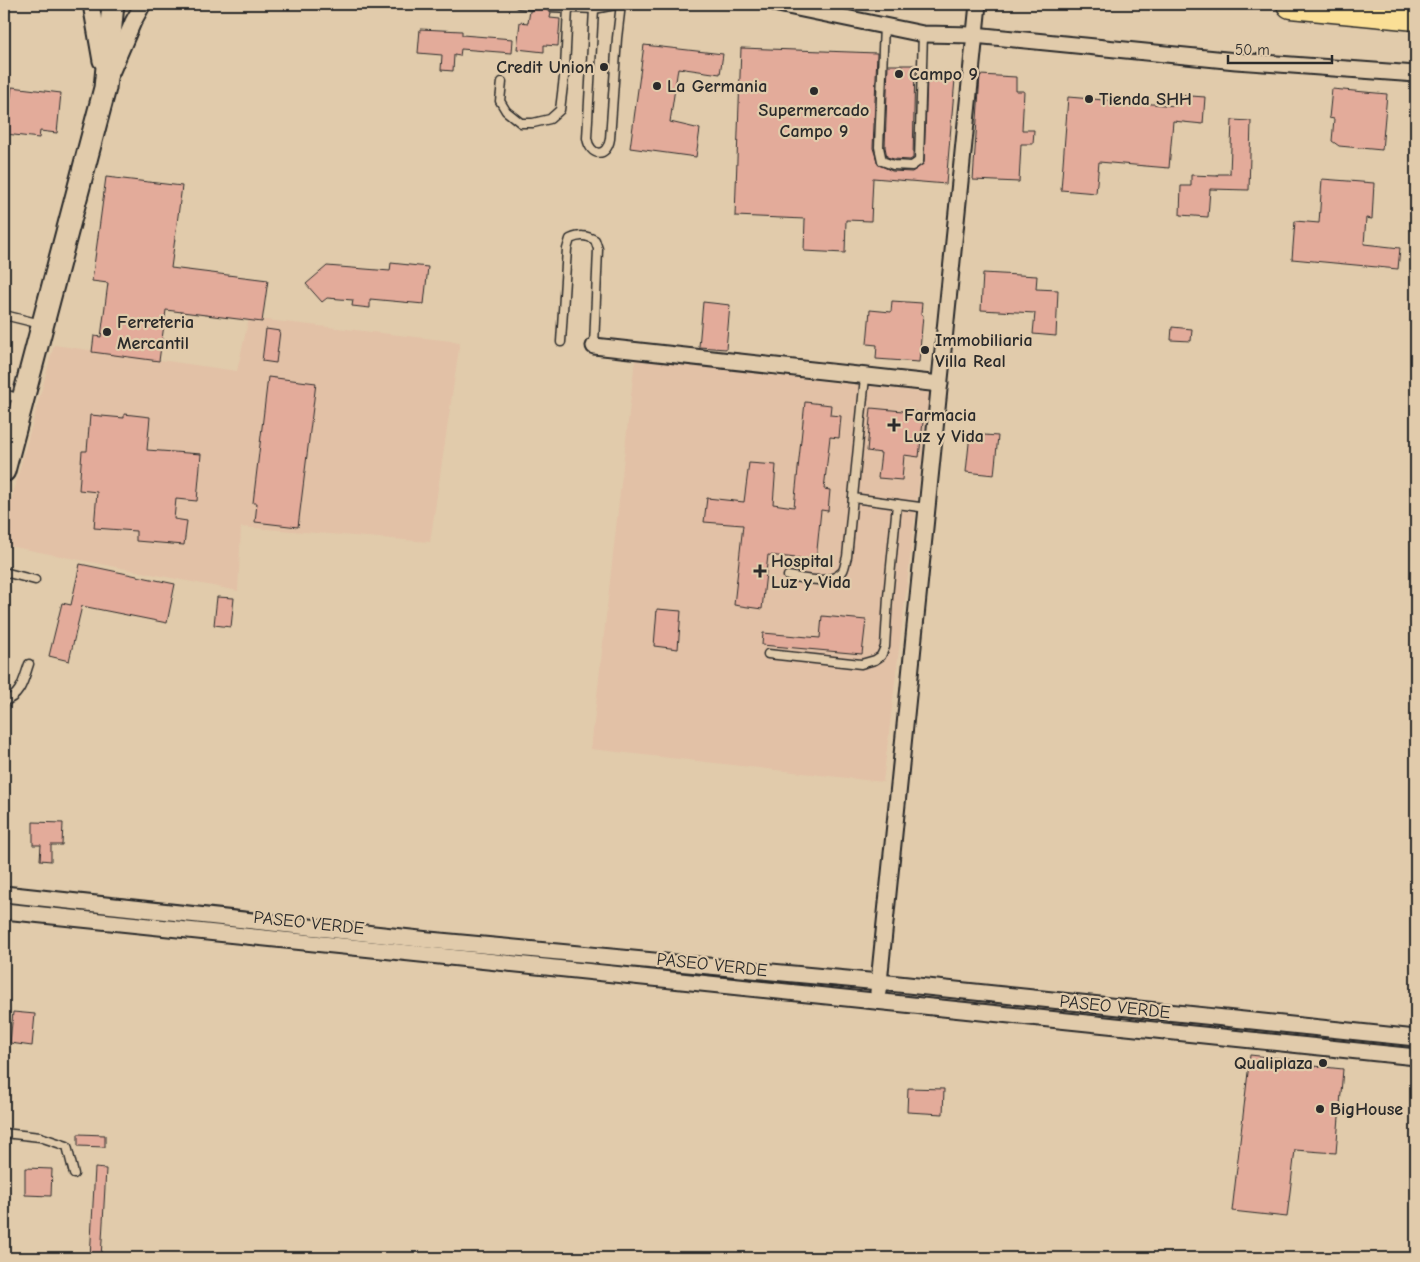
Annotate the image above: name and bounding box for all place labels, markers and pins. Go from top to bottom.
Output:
place label: Credit Union [496,57,594,78]
marker: Credit Union [598,61,610,73]
place label: Campo 9 [909,64,978,85]
marker: Campo 9 [893,68,905,80]
place label: La Germania [667,76,767,97]
marker: La Germania [651,80,663,92]
marker: Supermercado Campo 9 [808,85,820,97]
place label: Tienda SHH [1099,89,1192,110]
marker: Tienda SHH [1083,93,1095,105]
place label: Supermercado Campo 9 [759,100,869,142]
place label: Ferreteria Mercantil [117,312,194,354]
marker: Ferreteria Mercantil [101,326,113,338]
place label: Immobiliaria Villa Real [935,330,1033,372]
marker: Immobiliaria Villa Real [919,344,931,356]
place label: Farmacia Luz y Vida [904,405,984,447]
marker: Farmacia Luz y Vida [888,419,900,431]
place label: Hospital Luz y Vida [771,551,851,593]
marker: Hospital Luz y Vida [753,564,767,578]
place label: Qualiplaza [1234,1053,1313,1074]
marker: Qualiplaza [1317,1057,1329,1069]
place label: BigHouse [1330,1099,1403,1120]
marker: BigHouse [1314,1103,1326,1115]

